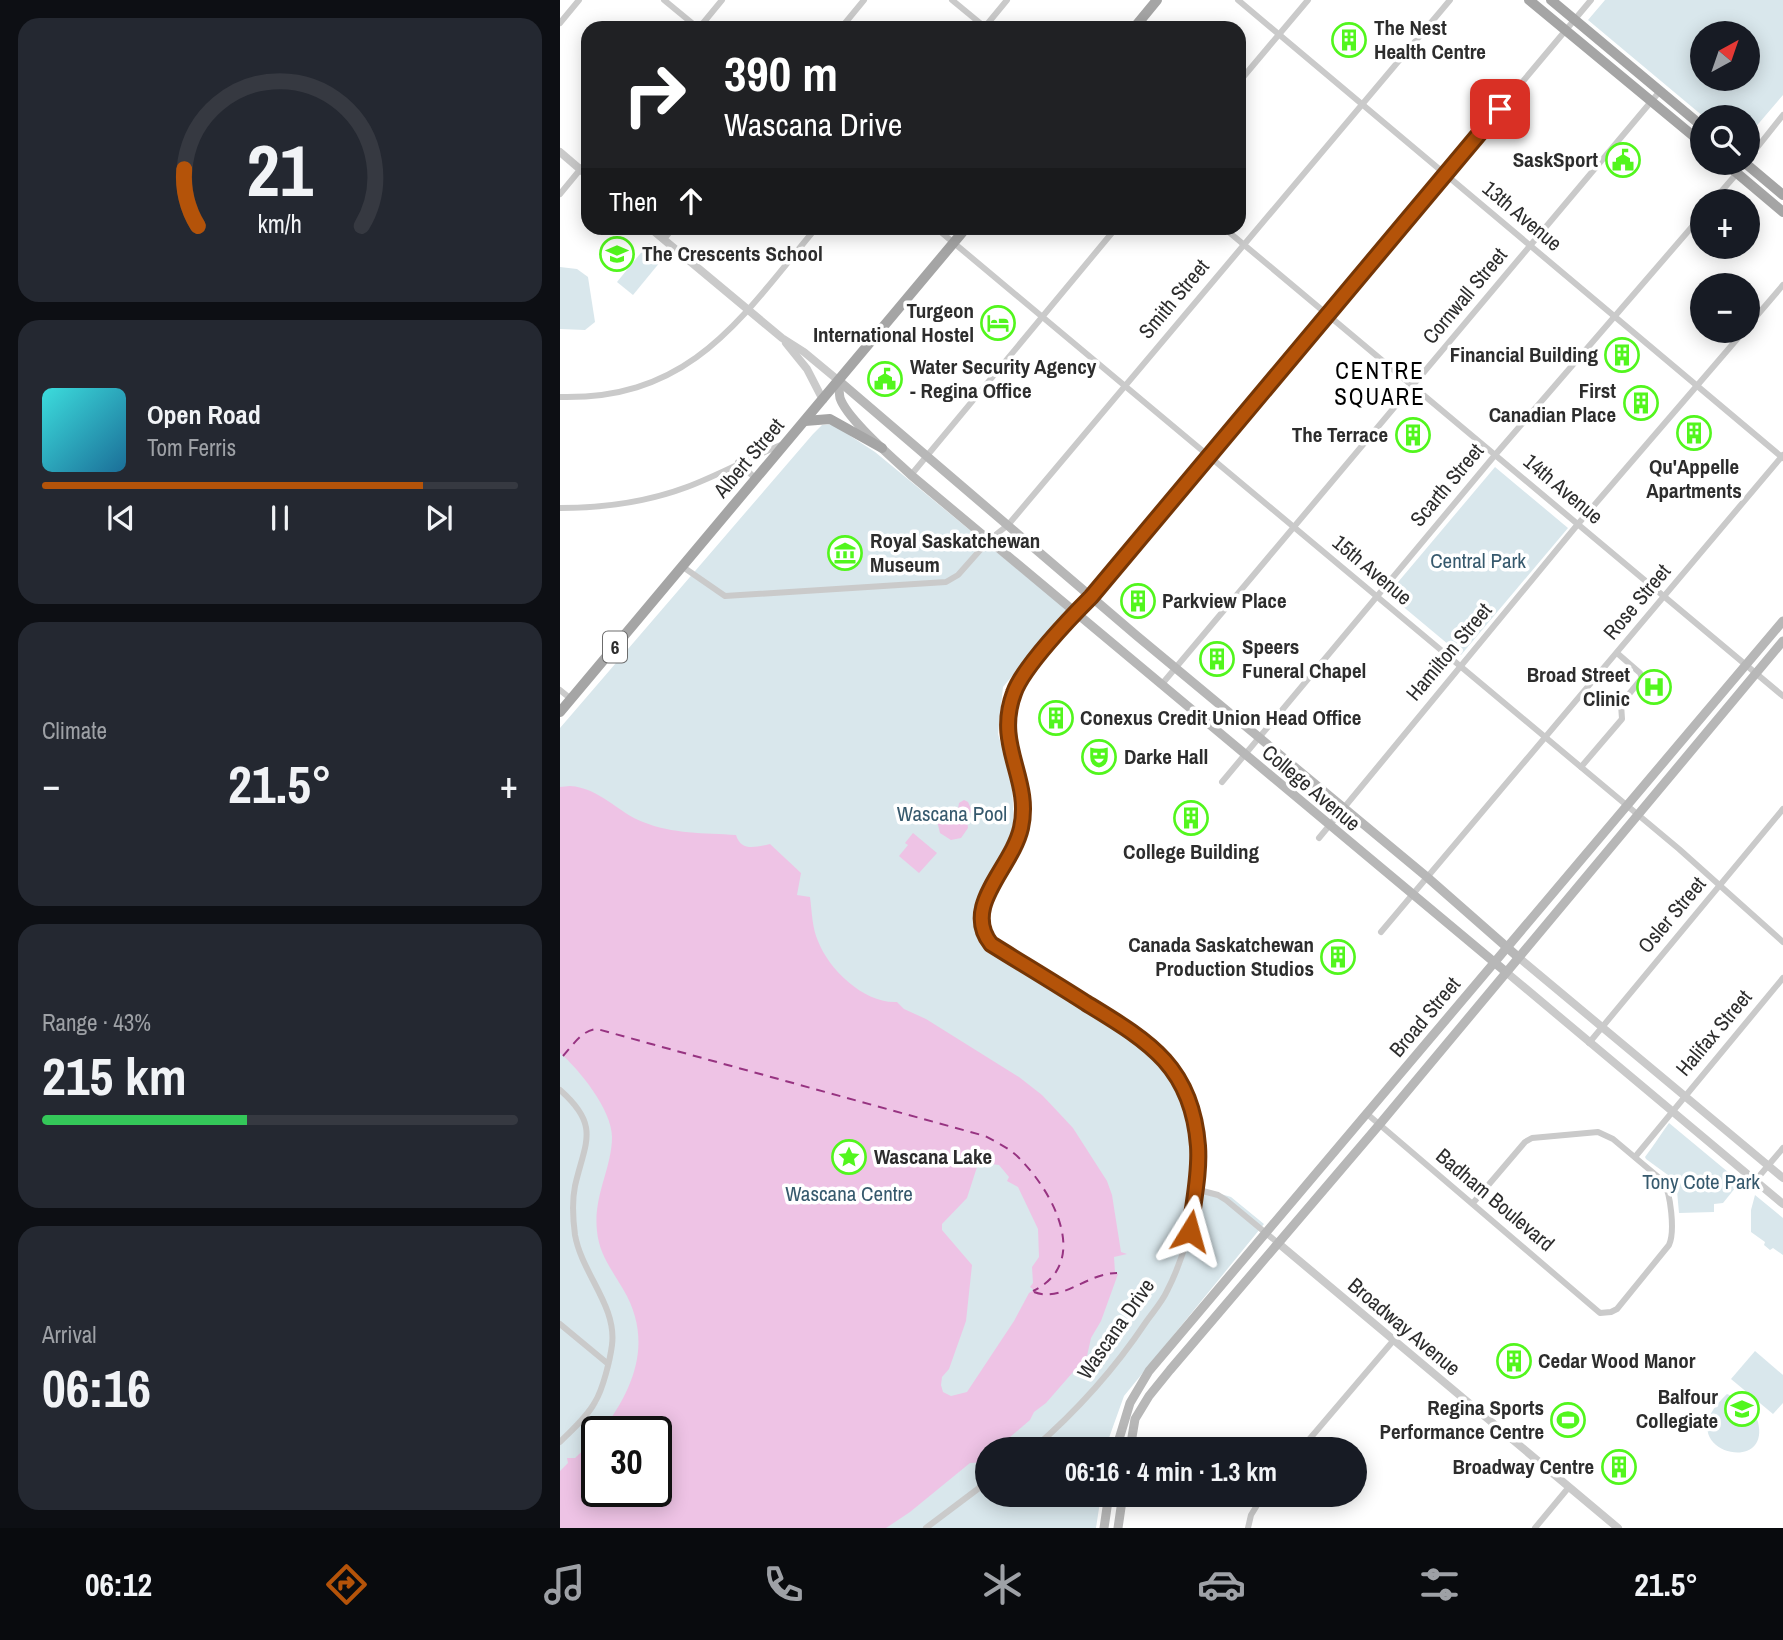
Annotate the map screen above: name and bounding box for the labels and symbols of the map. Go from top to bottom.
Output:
place label: The Nest Health Centre [1374,13,1486,66]
building icon: The Nest Health Centre [1330,21,1368,59]
north arrow [1690,21,1760,91]
pin [1470,79,1530,139]
public building icon: SaskSport [1604,141,1642,179]
place label: SaskSport [1513,145,1598,174]
street label: 13th Avenue [1476,174,1568,257]
school or university icon: The Crescents School [598,235,636,273]
place label: The Crescents School [642,239,823,268]
street label: Cornwall Street [1416,241,1514,350]
street label: Smith Street [1132,253,1216,345]
place label: Turgeon International Hostel [813,296,974,349]
hotel icon: Turgeon International Hostel [979,304,1017,342]
building icon: Financial Building [1603,336,1641,374]
place label: Financial Building [1450,340,1598,369]
place label: Water Security Agency - Regina Office [910,352,1097,405]
district label: CENTRE SQUARE [1334,355,1426,412]
public building icon: Water Security Agency - Regina Office [866,360,904,398]
place label: First Canadian Place [1489,376,1616,429]
building icon: First Canadian Place [1622,384,1660,422]
street label: Albert Street [706,412,791,504]
building icon: Qu'Appelle Apartments [1675,414,1713,452]
building icon: The Terrace [1394,416,1432,454]
place label: The Terrace [1292,420,1388,449]
street label: Scarth Street [1403,437,1490,532]
street label: 14th Avenue [1517,447,1609,530]
place label: Qu'Appelle Apartments [1646,452,1742,505]
place label: Royal Saskatchewan Museum [870,526,1040,579]
street label: 15th Avenue [1326,528,1418,611]
museum icon: Royal Saskatchewan Museum [826,534,864,572]
park label: Central Park [1430,546,1526,575]
street label: Rose Street [1596,557,1677,646]
building icon: Parkview Place [1119,582,1157,620]
place label: Parkview Place [1162,586,1286,615]
street label: Hamilton Street [1399,596,1498,707]
road number: 6 [603,632,627,662]
place label: Speers Funeral Chapel [1242,632,1366,685]
building icon: Speers Funeral Chapel [1198,640,1236,678]
place label: Broad Street Clinic [1527,660,1630,713]
hospital icon: Broad Street Clinic [1635,668,1673,706]
building icon: Conexus Credit Union Head Office [1037,699,1075,737]
place label: Conexus Credit Union Head Office [1080,703,1361,732]
theatre icon: Darke Hall [1080,738,1118,776]
street label: College Avenue [1256,738,1367,837]
place label: Darke Hall [1124,742,1208,771]
park label: Wascana Pool [897,799,1007,828]
building icon: College Building [1172,799,1210,837]
place label: College Building [1123,837,1259,866]
street label: Osler Street [1631,870,1712,959]
place label: Canada Saskatchewan Production Studios [1128,930,1314,983]
building icon: Canada Saskatchewan Production Studios [1319,938,1357,976]
street label: Broad Street [1382,970,1467,1063]
street label: Halifax Street [1669,983,1758,1082]
place icon: Wascana Lake [830,1138,868,1176]
street label: Badham Boulevard [1430,1141,1561,1258]
place label: Wascana Lake [874,1142,992,1171]
park label: Tony Cote Park [1642,1167,1760,1196]
park label: Wascana Centre [785,1179,913,1208]
position arrow [1153,1194,1227,1268]
street label: Broadway Avenue [1342,1271,1467,1382]
street label: Wascana Drive [1070,1272,1161,1385]
building icon: Cedar Wood Manor [1495,1342,1533,1380]
place label: Cedar Wood Manor [1538,1346,1696,1375]
place label: Balfour Collegiate [1636,1382,1718,1435]
school or university icon: Balfour Collegiate [1723,1390,1761,1428]
place label: Regina Sports Performance Centre [1379,1393,1544,1446]
sports icon: Regina Sports Performance Centre [1549,1401,1587,1439]
speed limit sign: 30 [581,1416,672,1507]
building icon: Broadway Centre [1600,1448,1638,1486]
place label: Broadway Centre [1452,1452,1594,1481]

